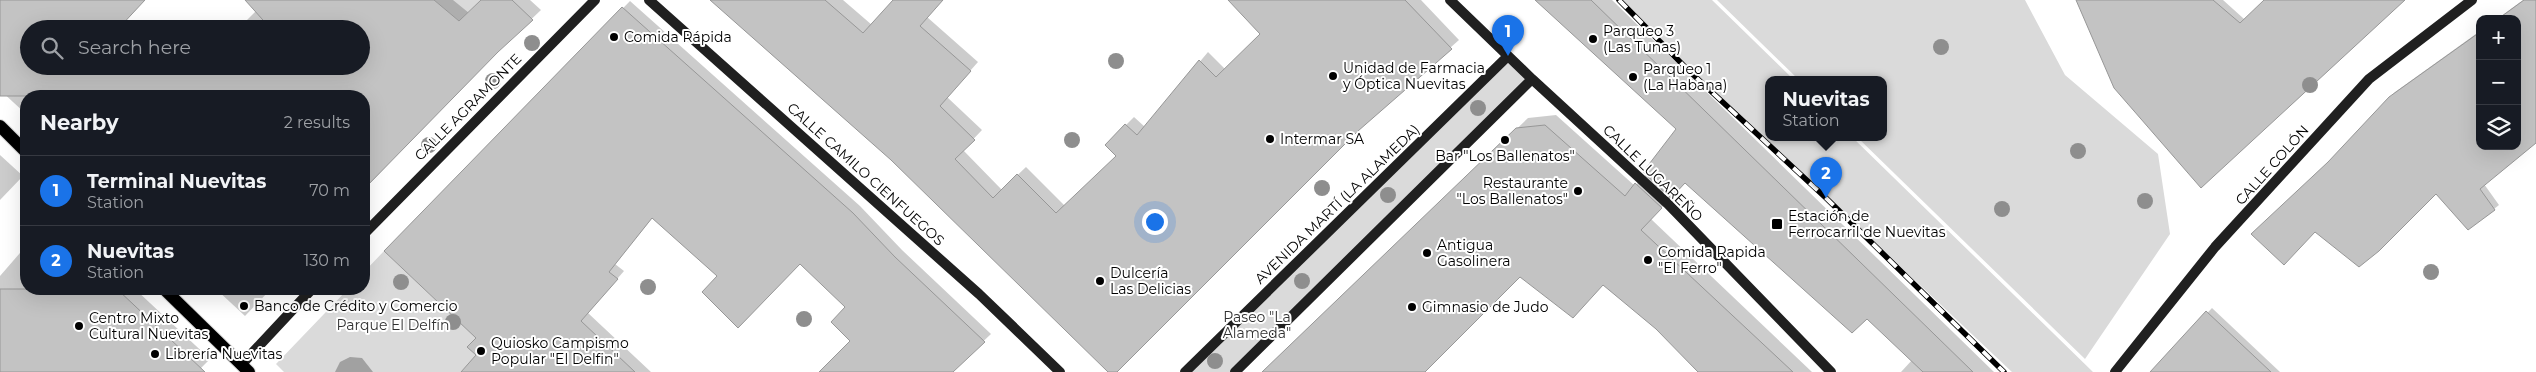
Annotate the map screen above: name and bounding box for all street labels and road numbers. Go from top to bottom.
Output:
street label: CALLE AGRAMONTE [411,50,525,164]
street label: CALLE CAMILO CIENFUEGOS [784,99,948,249]
street label: AVENIDA MARTÍ (LA ALAMEDA) [1251,120,1423,288]
street label: CALLE LUGAREÑO [1599,121,1707,225]
street label: CALLE COLÓN [2231,121,2313,209]

